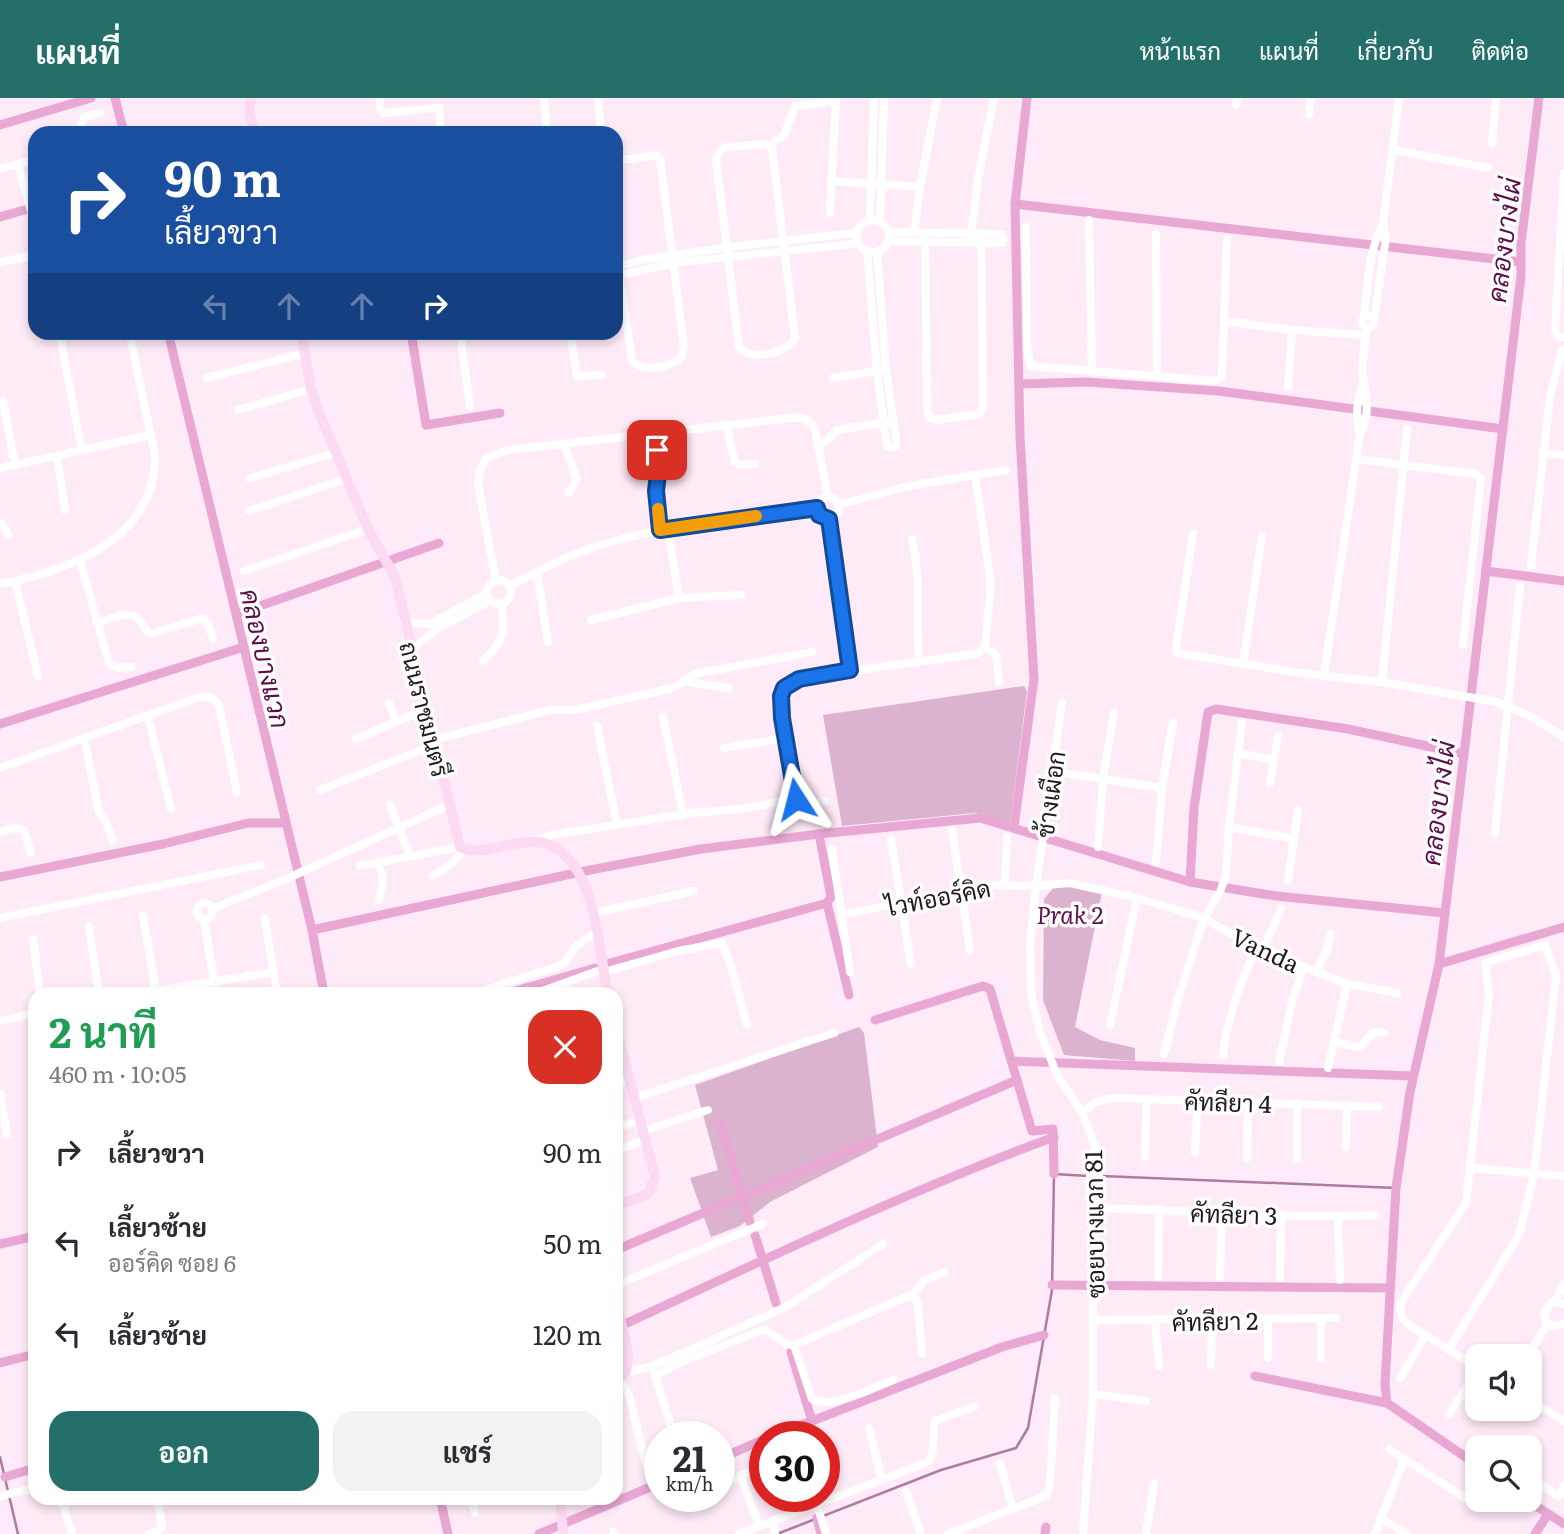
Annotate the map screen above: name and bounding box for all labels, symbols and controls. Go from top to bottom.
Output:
text: แผนที่ [35,25,121,74]
text: หน้าแรก [1140,32,1221,67]
text: แผนที่ [1259,32,1319,67]
text: เกี่ยวกับ [1357,32,1434,67]
text: ติดต่อ [1472,32,1529,67]
text: 90 m [164,139,281,212]
icon: right [49,154,140,245]
water label: คลองบางไผ่ [1475,173,1529,305]
text: เลี้ยวขวา [164,206,278,254]
icon: left [197,287,235,325]
icon: ahead [270,287,308,325]
icon: ahead [343,287,381,325]
icon: right [416,287,454,325]
pin [627,420,687,480]
icon: arrive [638,431,676,469]
water label: คลองบางแวก [232,584,302,732]
street label: ถนนราชมนตรี [392,638,460,780]
water label: คลองบางไผ่ [1409,736,1463,868]
street label: ช้างเผือก [1026,748,1072,840]
position arrow [759,762,833,836]
street label: ไวท์ออร์คิด [881,869,993,924]
park label: Prak 2 [1036,896,1104,931]
street label: Vanda [1226,918,1306,980]
text: 2 นาที [49,999,157,1061]
button: close [528,1010,602,1084]
text: 460 m · 10:05 [49,1056,186,1090]
street label: คัทลียา 4 [1184,1082,1272,1120]
text: เลี้ยวขวา [108,1132,205,1171]
text: 90 m [543,1132,602,1171]
icon: right [49,1133,87,1171]
street label: ซอยบางแวก 81 [1074,1149,1112,1299]
street label: คัทลียา 3 [1190,1194,1278,1232]
text: เลี้ยวซ้าย [108,1206,207,1245]
text: 50 m [543,1223,602,1262]
icon: left [49,1224,87,1262]
text: ออร์คิด ซอย 6 [108,1245,236,1279]
street label: คัทลียา 2 [1171,1302,1259,1338]
text: เลี้ยวซ้าย [108,1314,207,1353]
text: 120 m [533,1314,602,1353]
icon: left [49,1315,87,1353]
map controls [1465,1344,1542,1512]
button: sound [1465,1344,1542,1421]
button: ออก [49,1411,319,1491]
button: แชร์ [333,1411,602,1491]
speed limit sign: 30 [749,1421,840,1512]
text: 21 [673,1431,706,1483]
button: search [1465,1435,1542,1512]
text: km/h [666,1470,713,1497]

